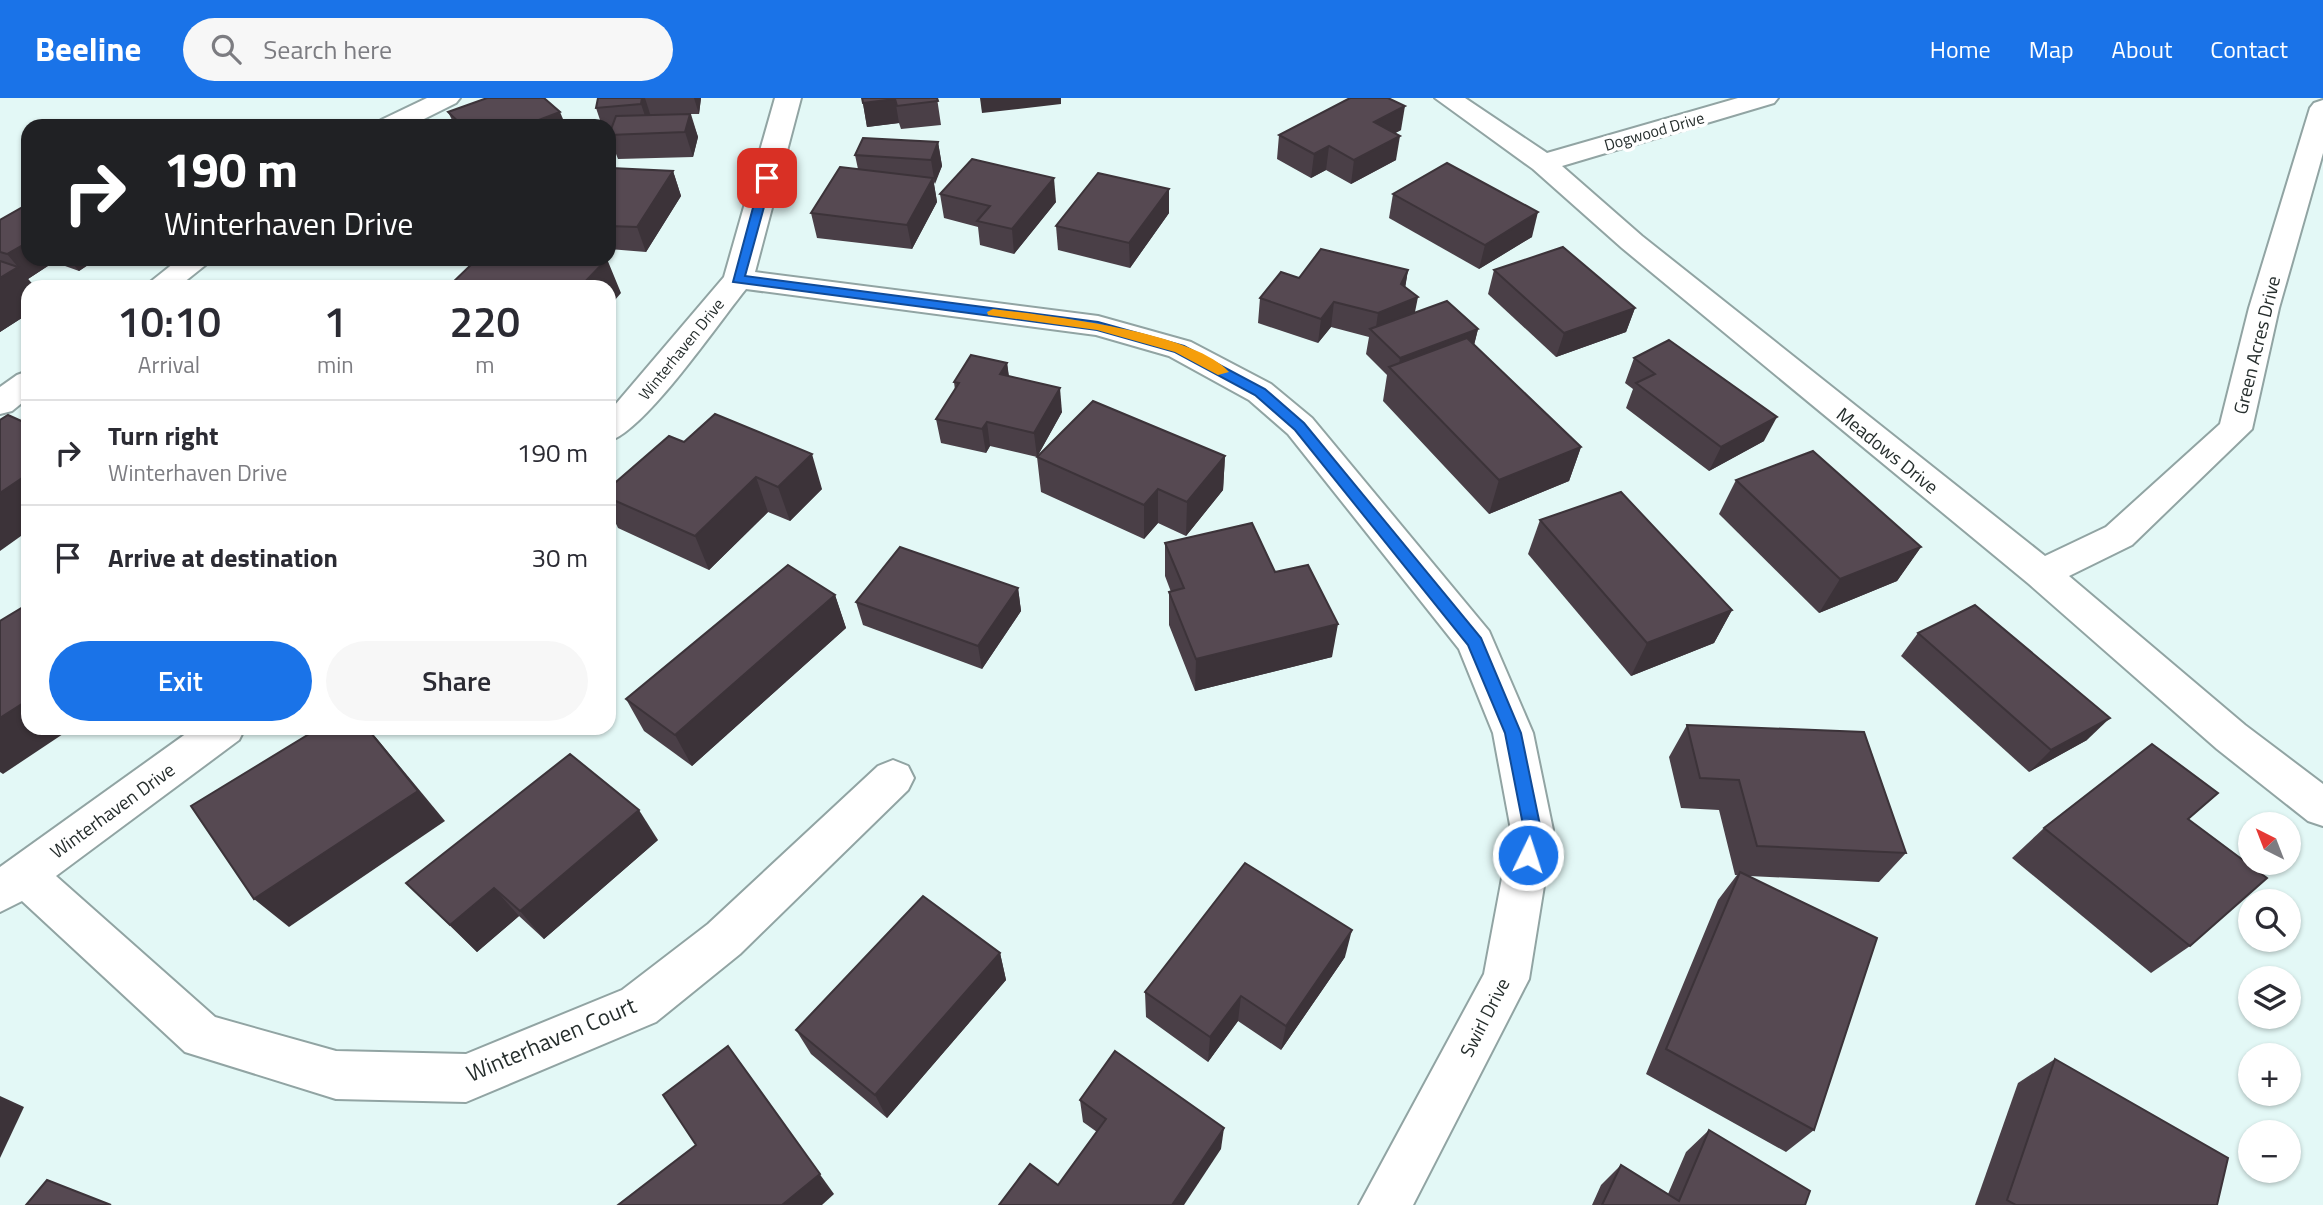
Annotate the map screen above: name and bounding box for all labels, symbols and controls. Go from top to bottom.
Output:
search box [183,18,673,81]
text: Beeline [35,24,141,74]
icon: search [207,30,245,68]
text: Search here [263,30,392,69]
text: Home [1930,31,1991,67]
text: Map [2029,31,2074,67]
text: About [2112,31,2172,67]
text: Contact [2210,31,2288,67]
street label: Dogwood Drive [1601,105,1707,157]
text: 190 m [164,131,298,206]
icon: right [49,147,140,238]
pin [737,148,797,208]
icon: arrive [748,159,786,197]
text: Winterhaven Drive [164,199,413,247]
street label: Green Acres Drive [2225,273,2287,417]
text: 10:10 [117,289,221,353]
text: 1 [324,289,347,353]
text: 220 [450,289,520,353]
street label: Winterhaven Drive [632,293,730,405]
text: Arrival [138,347,200,382]
text: min [317,347,354,382]
text: m [475,347,494,382]
street label: Meadows Drive [1831,400,1945,500]
text: Turn right [108,416,219,455]
text: 190 m [517,433,588,472]
icon: right [49,434,87,472]
text: Winterhaven Drive [108,455,287,490]
text: Arrive at destination [108,538,338,577]
text: 30 m [531,538,588,577]
icon: arrive [49,539,87,577]
button: Exit [49,641,312,721]
button: Share [326,641,588,721]
street label: Winterhaven Drive [44,755,180,865]
north arrow [2238,812,2301,875]
map controls [2238,812,2301,1183]
position arrow [1491,818,1565,892]
button: search [2238,889,2301,952]
button: layers [2238,966,2301,1029]
street label: Swirl Drive [1452,972,1516,1062]
street label: Winterhaven Court [461,987,641,1091]
button: + [2238,1043,2301,1106]
button: − [2238,1120,2301,1183]

